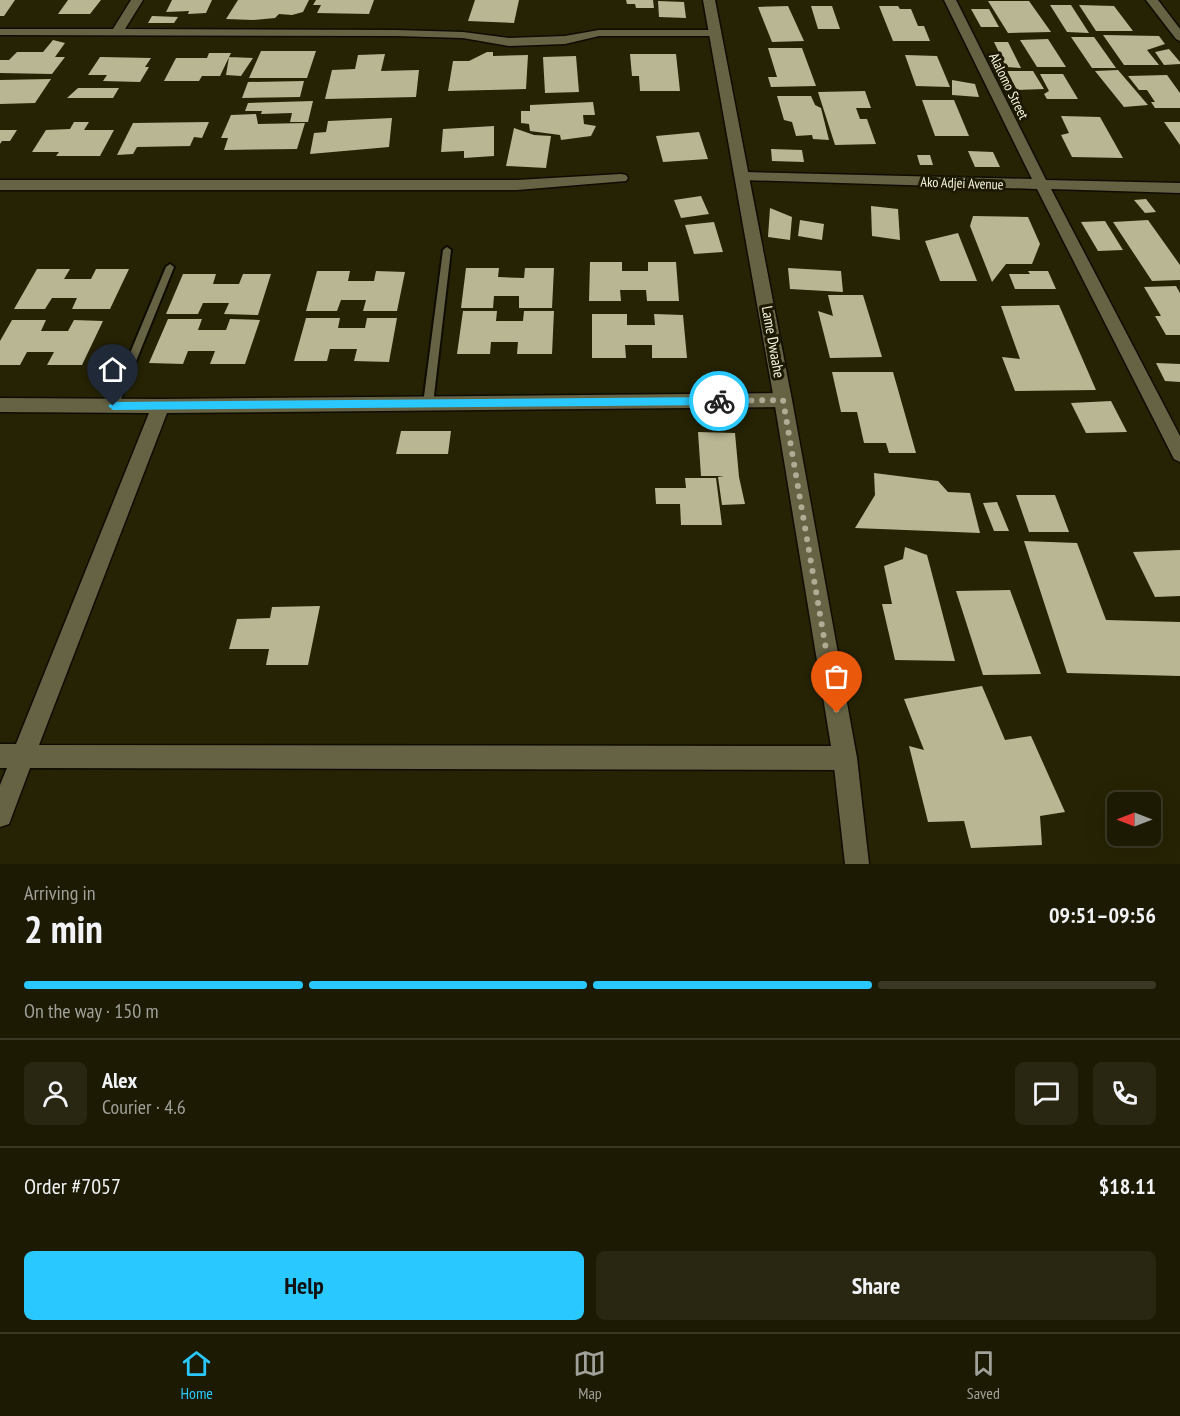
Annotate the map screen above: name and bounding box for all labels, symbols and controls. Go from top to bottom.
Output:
street label: Alalomo Street [985,50,1033,122]
street label: Ako Adjei Avenue [920,173,1004,193]
street label: Lame Dwaahe [758,304,789,379]
pin [87,344,138,406]
icon: home [96,353,129,386]
courier [689,371,749,431]
icon: bike [703,385,736,418]
pin [811,651,862,713]
icon: bag [820,660,853,693]
north arrow [1107,792,1161,846]
map controls [1107,792,1161,846]
text: Arriving in [24,880,96,906]
text: 09:51–09:56 [1049,901,1156,929]
text: 2 min [24,903,103,954]
text: On the way · 150 m [24,998,159,1024]
button: person [24,1062,87,1125]
button: chat [1015,1062,1078,1125]
button: phone [1093,1062,1156,1125]
text: Alex [102,1066,137,1094]
text: Courier · 4.6 [102,1094,186,1120]
text: Order #7057 [24,1172,121,1200]
text: $18.11 [1099,1172,1156,1200]
button: Help [24,1251,584,1320]
button: Share [596,1251,1156,1320]
tab: Home [180,1347,213,1403]
tab: Map [573,1347,606,1403]
tab: Saved [967,1347,1000,1403]

